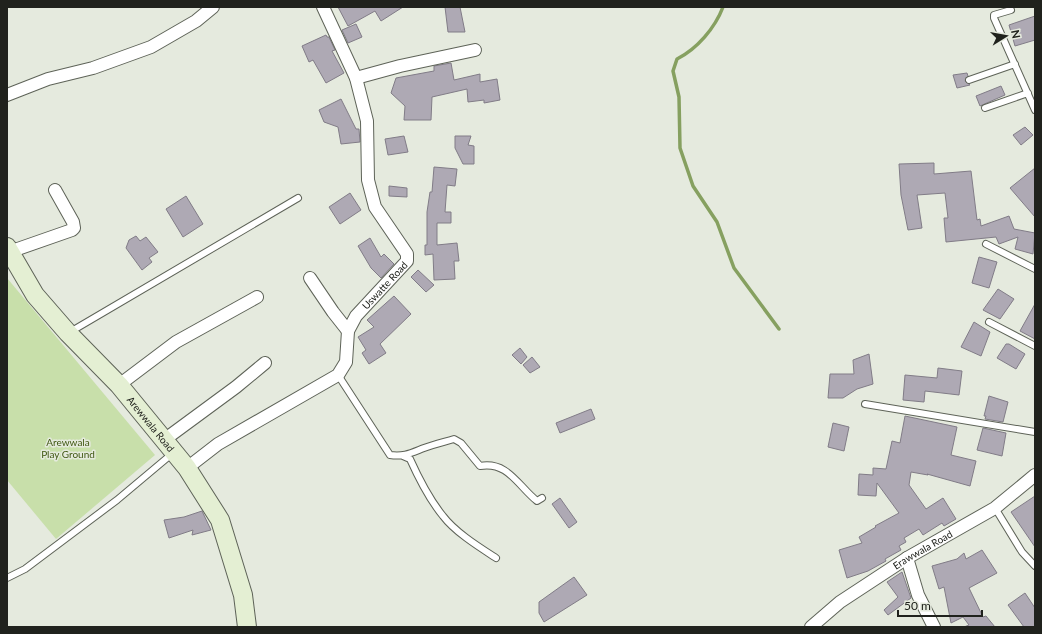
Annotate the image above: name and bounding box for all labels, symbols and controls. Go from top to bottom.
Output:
north arrow [986,16,1026,56]
text: N [1009,29,1023,39]
street label: Uswatte Road [359,259,410,312]
street label: Arewwala Road [125,394,177,454]
park label: Arewwala Play Ground [41,436,95,460]
street label: Erawwala Road [890,528,954,572]
scale bar [898,592,982,618]
text: 50 m [904,598,931,613]

